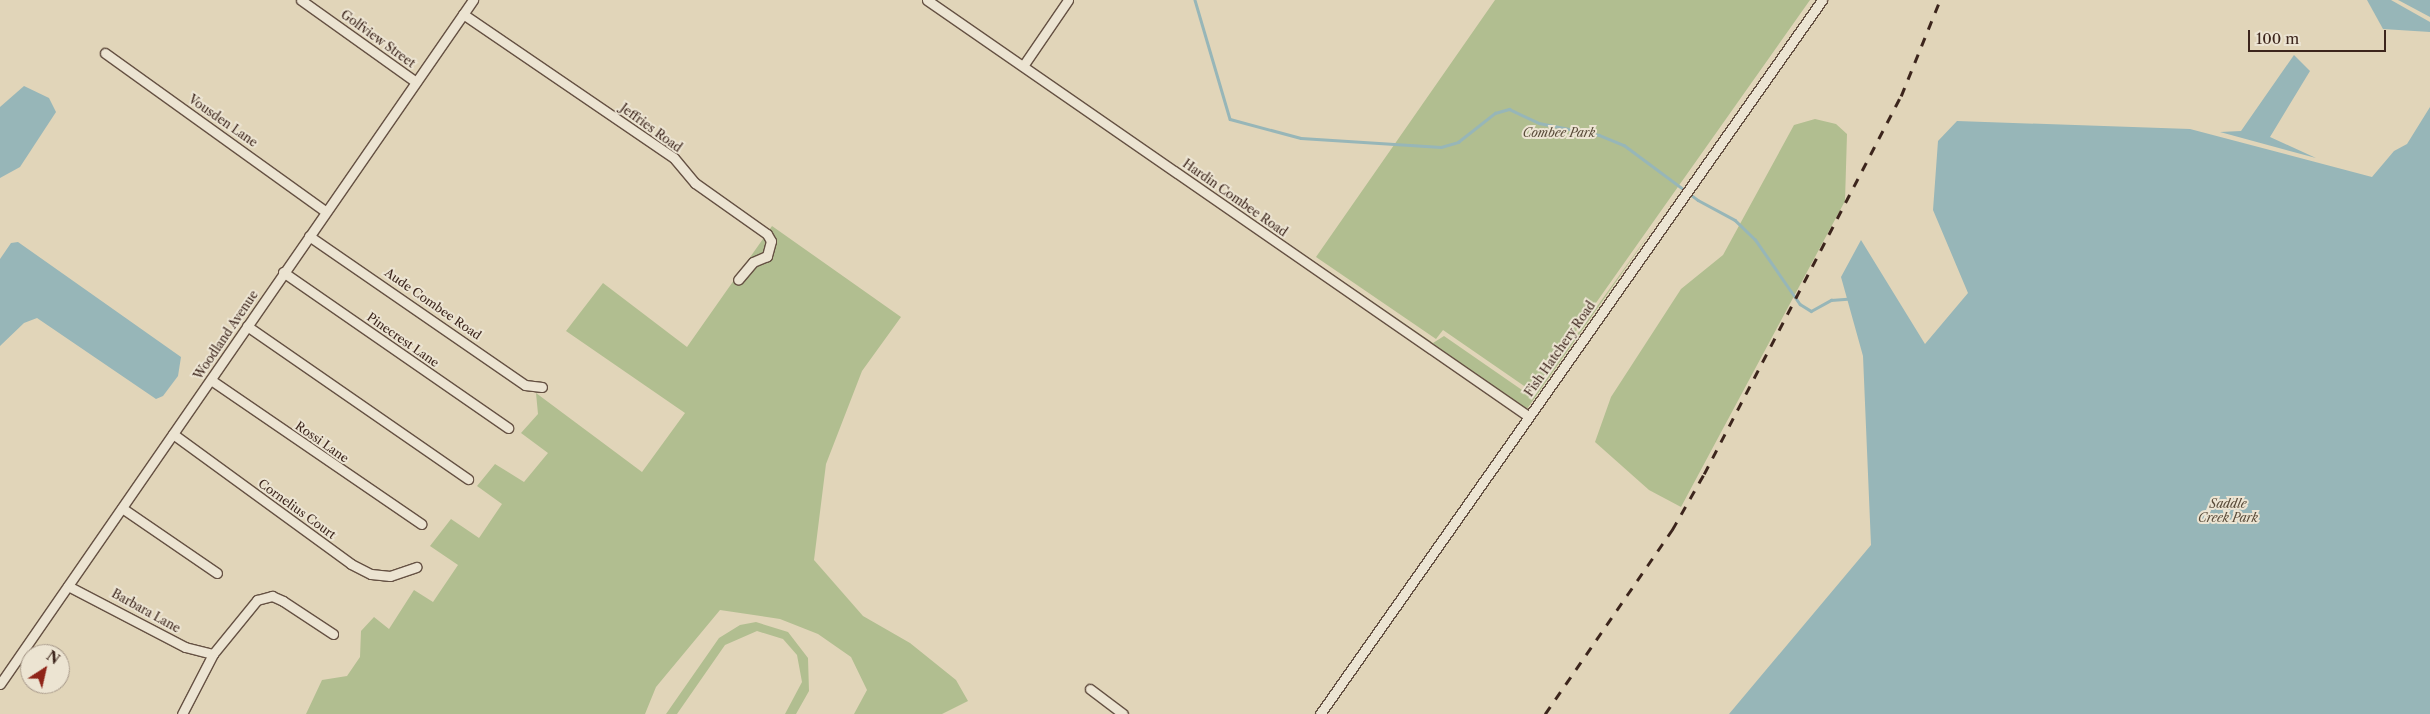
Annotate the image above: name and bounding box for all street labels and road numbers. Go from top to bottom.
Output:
street label: Golfview Street [338,7,418,71]
street label: Vousden Lane [186,92,260,150]
street label: Jeffries Road [617,101,685,155]
street label: Hardin Combee Road [1180,156,1290,240]
street label: Aude Combee Road [382,265,484,343]
street label: Woodland Avenue [191,288,261,382]
street label: Fish Hatchery Road [1522,298,1598,400]
street label: Pinecrest Lane [364,310,442,370]
street label: Rossi Lane [293,418,351,466]
street label: Cornelius Court [255,476,339,542]
street label: Barbara Lane [109,586,183,636]

